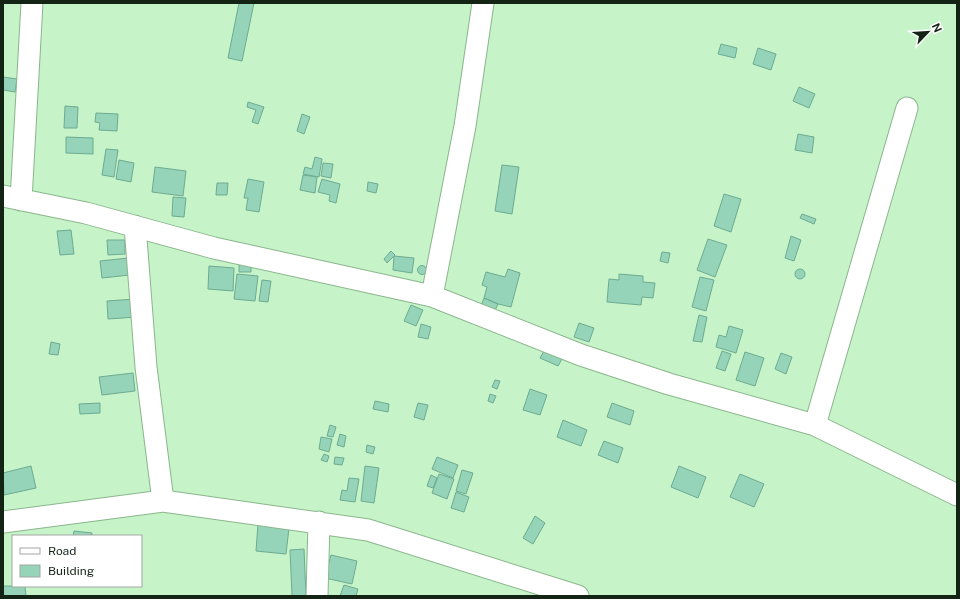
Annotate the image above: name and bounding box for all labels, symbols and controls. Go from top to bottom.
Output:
north arrow [908,12,948,52]
text: N [930,21,944,34]
legend [12,535,142,587]
text: Road [48,544,76,558]
text: Building [48,564,94,578]

